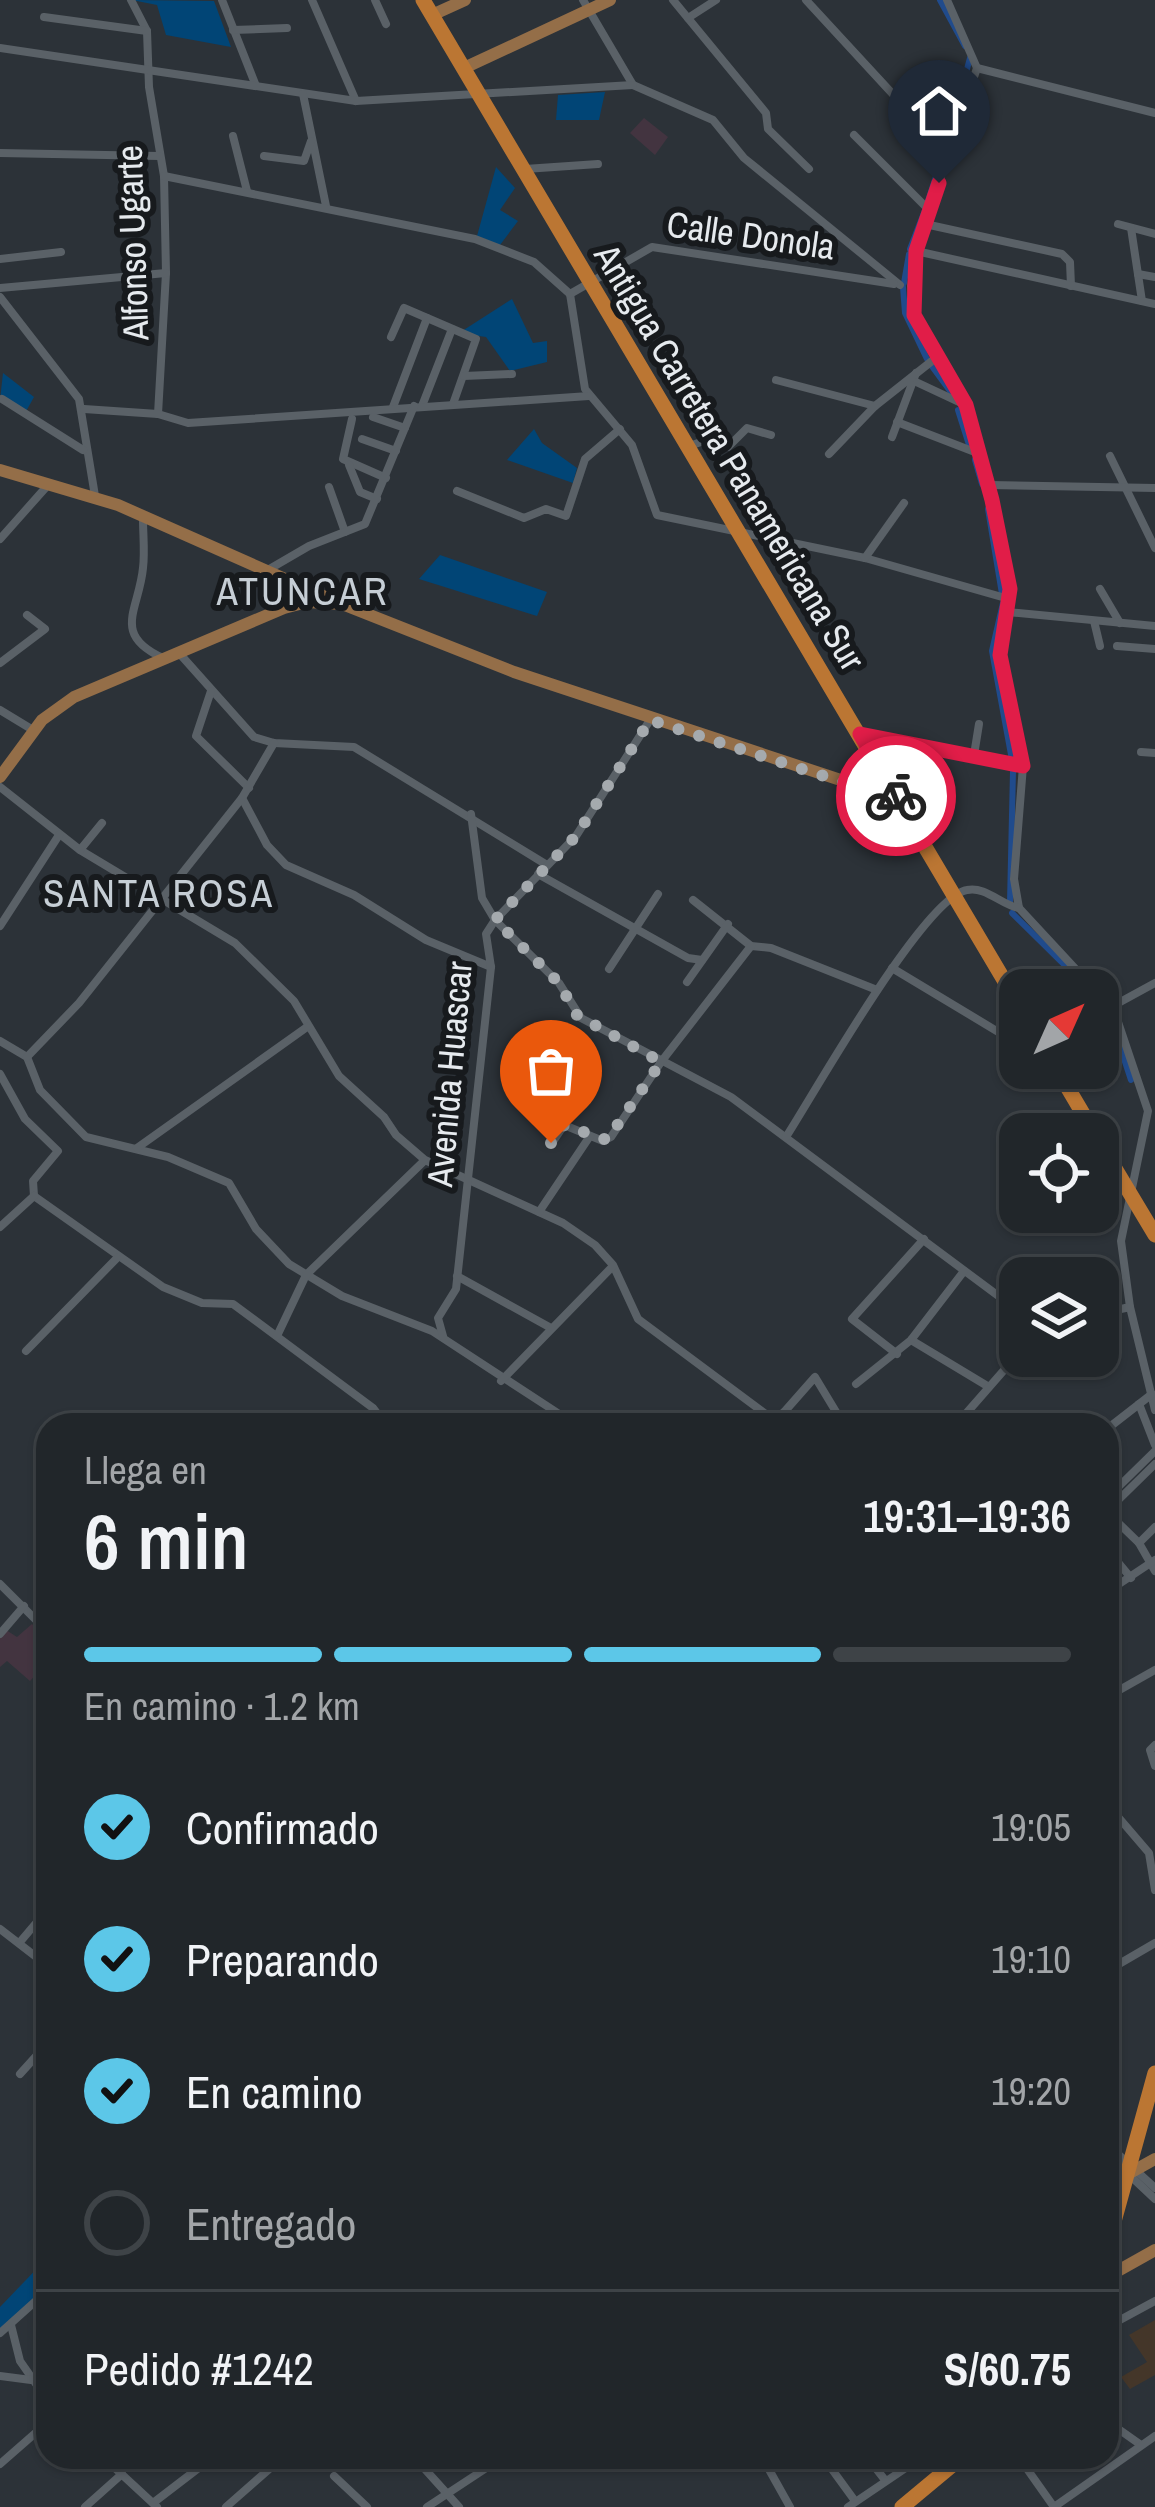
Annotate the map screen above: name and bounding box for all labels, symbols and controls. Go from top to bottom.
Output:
pin [888,60,990,183]
icon: home [906,78,972,144]
street label: Alfonso Ugarte [105,145,159,342]
street label: Calle Donola [664,199,838,271]
street label: Antigua Carretera Panamericana Sur [583,234,877,679]
district label: ATUNCAR [215,565,390,617]
courier [836,736,956,856]
icon: bike [863,763,929,829]
district label: SANTA ROSA [43,867,275,919]
street label: Avenida Huascar [415,959,483,1190]
north arrow [999,969,1119,1089]
map controls [999,969,1119,1377]
pin [500,1020,602,1143]
icon: bag [518,1038,584,1104]
button: locate [999,1113,1119,1233]
button: layers [999,1257,1119,1377]
text: Llega en [84,1444,207,1496]
text: 19:31–19:36 [863,1485,1071,1546]
text: 6 min [84,1488,249,1593]
text: En camino · 1.2 km [84,1680,360,1732]
icon: check [84,1794,150,1860]
text: Confirmado [186,1797,379,1858]
text: 19:05 [991,1801,1071,1853]
icon: check [84,1926,150,1992]
text: Preparando [186,1929,379,1990]
text: 19:10 [991,1933,1071,1985]
icon: check [84,2058,150,2124]
text: En camino [186,2061,362,2122]
text: 19:20 [991,2065,1071,2117]
text: Entregado [186,2193,356,2254]
text: Pedido #1242 [84,2338,314,2399]
text: S/60.75 [944,2338,1071,2399]

